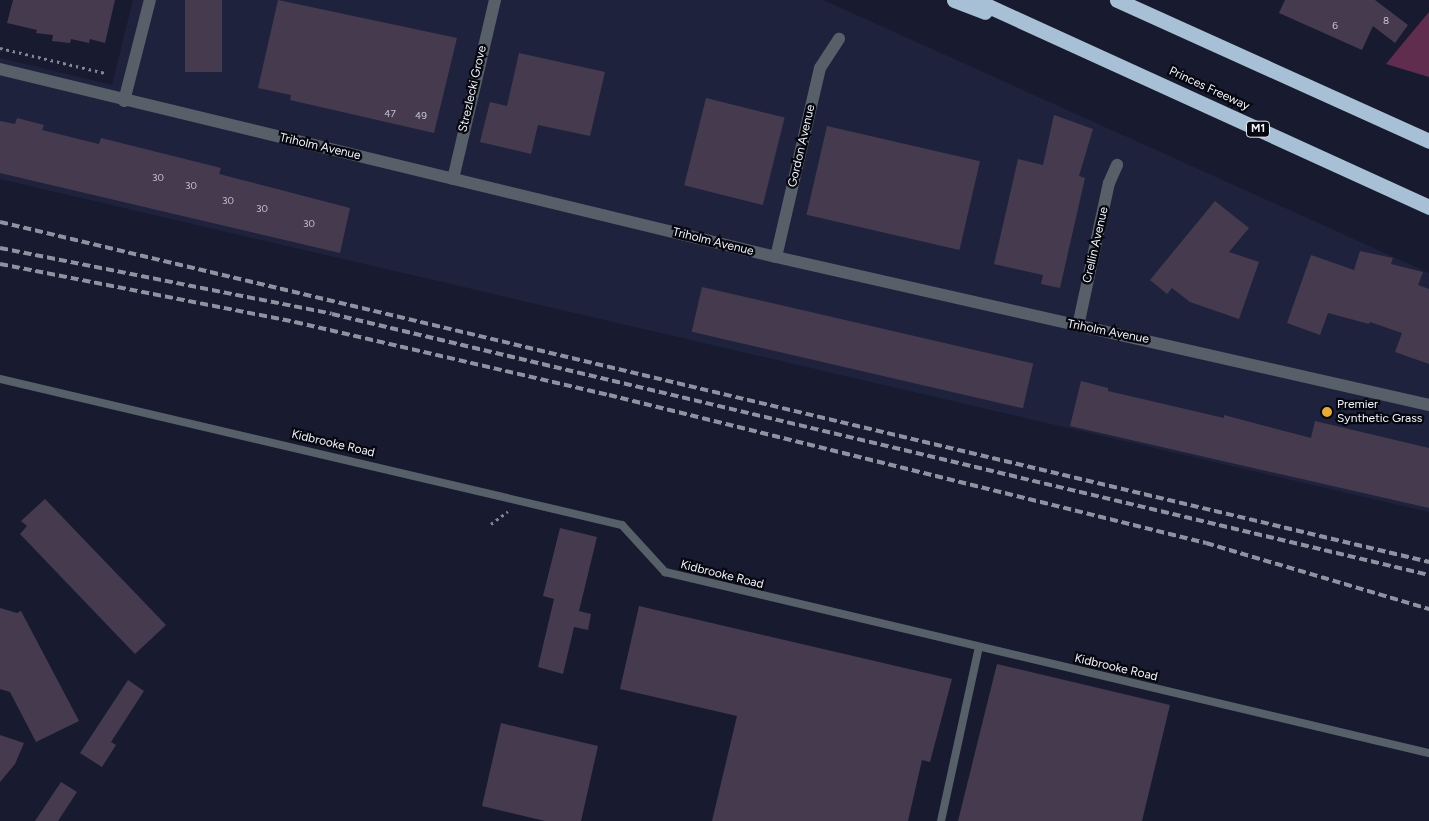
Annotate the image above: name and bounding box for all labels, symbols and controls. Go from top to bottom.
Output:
house number: 8 [1383,15,1389,27]
house number: 6 [1332,20,1338,32]
street label: Strezlecki Grove [456,44,490,134]
street label: Princes Freeway [1167,64,1251,114]
street label: Gordon Avenue [785,103,819,189]
house number: 47 [384,108,396,120]
house number: 49 [415,110,427,122]
road number: M1 [1246,120,1270,138]
street label: Triholm Avenue [278,131,362,163]
house number: 30 [152,172,164,184]
house number: 30 [185,180,197,192]
house number: 30 [222,195,234,207]
house number: 30 [256,203,268,215]
street label: Crellin Avenue [1080,206,1112,284]
house number: 30 [303,218,315,230]
street label: Triholm Avenue [671,225,755,259]
street label: Triholm Avenue [1066,317,1150,347]
place label: Premier Synthetic Grass [1337,398,1422,426]
marker: Premier Synthetic Grass [1321,406,1333,418]
street label: Kidbrooke Road [290,427,376,461]
street label: Kidbrooke Road [679,558,765,592]
street label: Kidbrooke Road [1073,651,1159,685]

